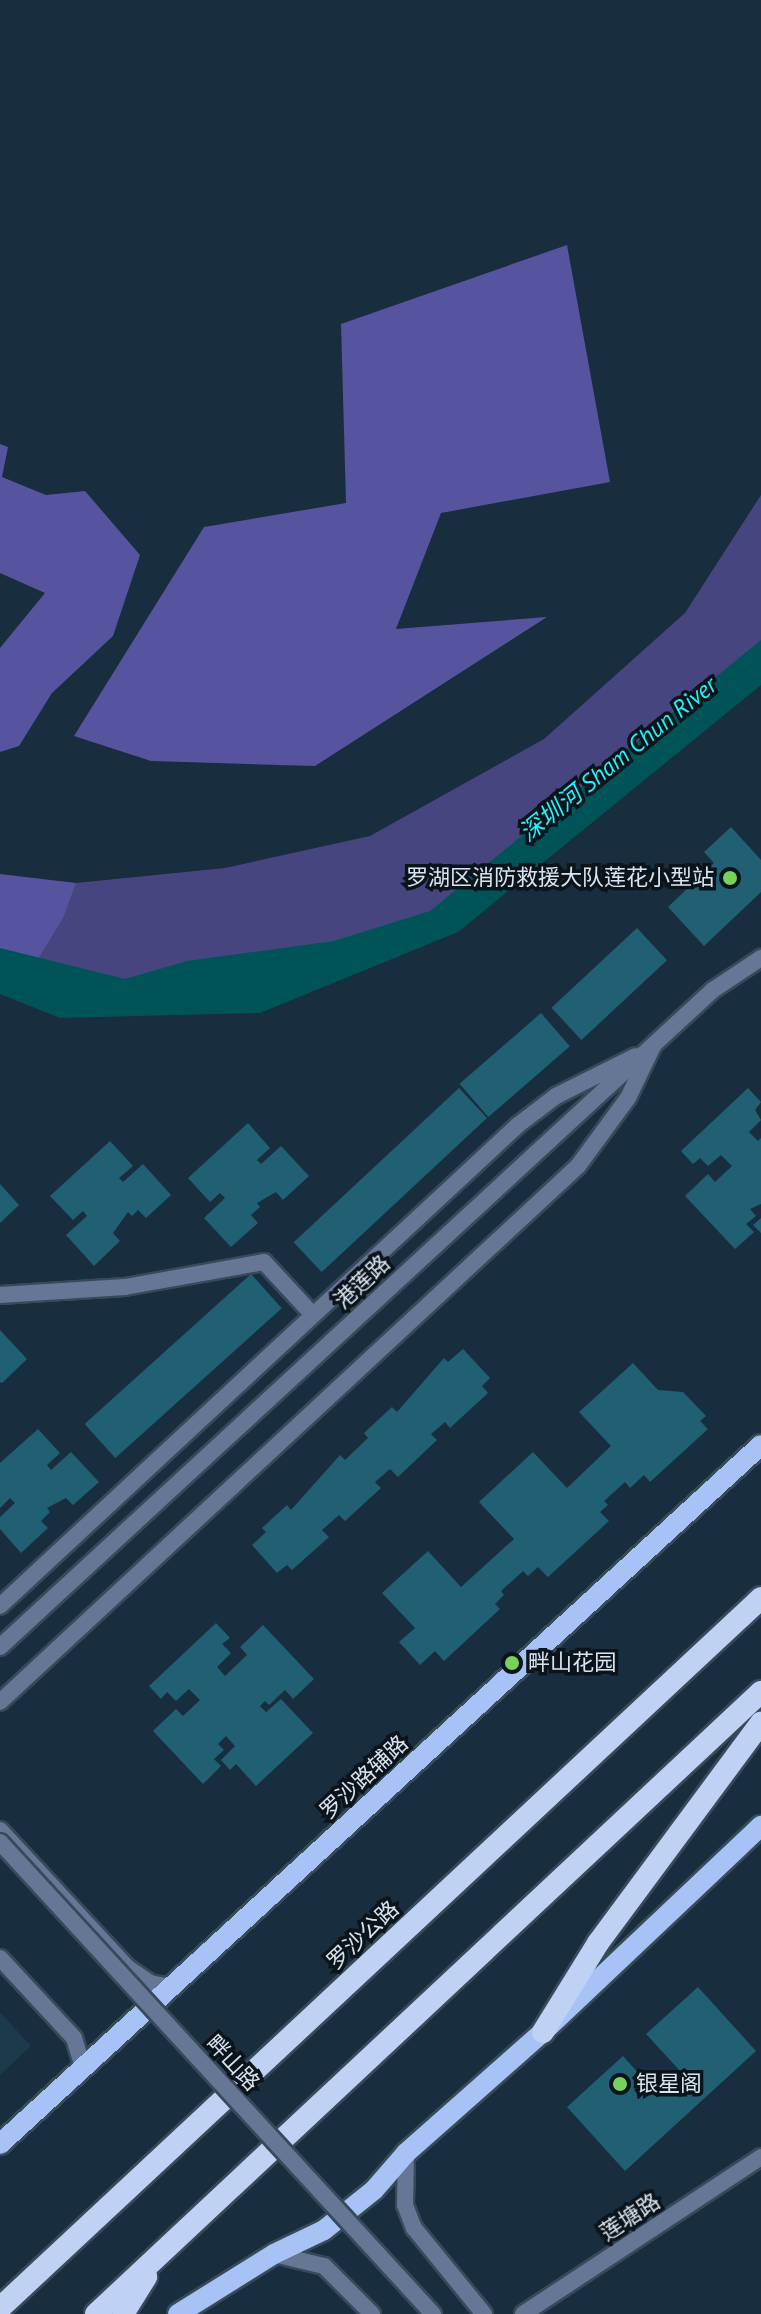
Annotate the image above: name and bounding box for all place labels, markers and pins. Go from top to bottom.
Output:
place label: 罗湖区消防救援大队莲花小型站 [406,865,714,891]
marker: 罗湖区消防救援大队莲花小型站 [721,869,739,887]
place label: 畔山花园 [528,1650,616,1676]
marker: 畔山花园 [503,1654,521,1672]
place label: 银星阁 [636,2071,702,2097]
marker: 银星阁 [611,2075,629,2093]

